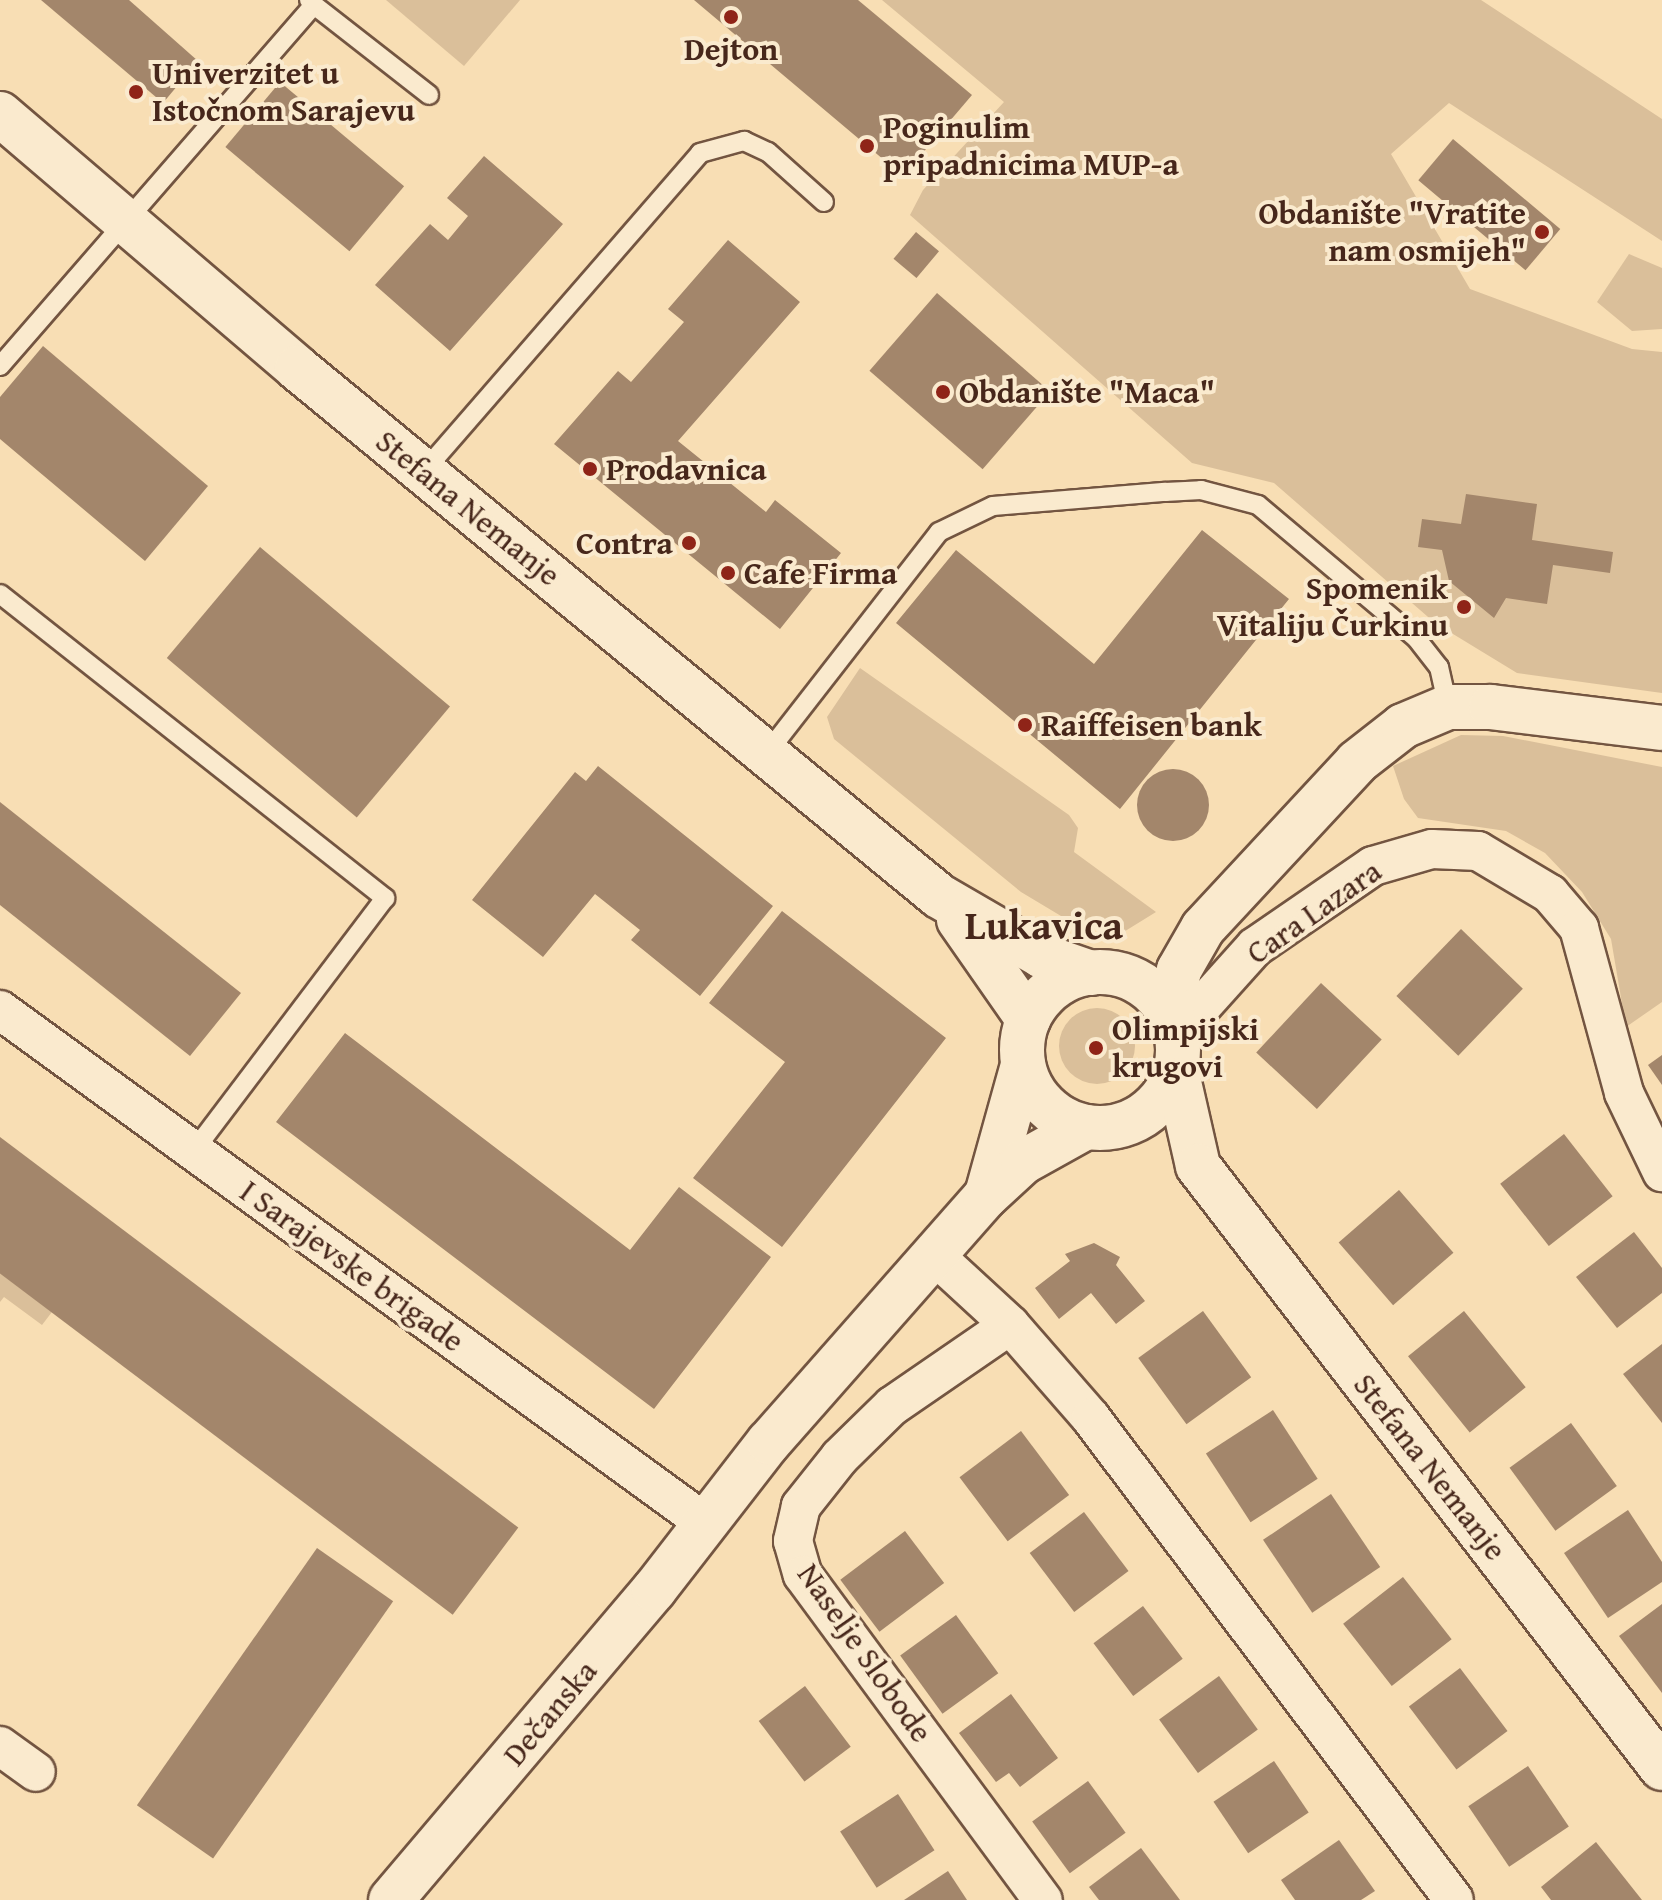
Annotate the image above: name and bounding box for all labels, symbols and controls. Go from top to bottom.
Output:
marker: Dejton [722,8,740,26]
place label: Dejton [684,30,778,68]
place label: Univerzitet u Istočnom Sarajevu [152,55,415,130]
marker: Univerzitet u Istočnom Sarajevu [127,83,145,101]
place label: Poginulim pripadnicima MUP-a [883,109,1179,184]
marker: Poginulim pripadnicima MUP-a [858,137,876,155]
place label: Obdanište "Vratite nam osmijeh" [1259,195,1526,270]
marker: Obdanište "Vratite nam osmijeh" [1533,223,1551,241]
place label: Obdanište "Maca" [959,373,1215,411]
marker: Obdanište "Maca" [934,383,952,401]
street label: Stefana Nemanje [368,422,568,594]
place label: Prodavnica [606,450,767,488]
marker: Prodavnica [581,460,599,478]
place label: Contra [576,524,673,562]
marker: Contra [680,534,698,552]
place label: Cafe Firma [744,554,897,592]
marker: Cafe Firma [719,564,737,582]
place label: Spomenik Vitaliju Čurkinu [1217,570,1448,645]
marker: Spomenik Vitaliju Čurkinu [1455,598,1473,616]
place label: Raiffeisen bank [1041,706,1262,744]
marker: Raiffeisen bank [1016,716,1034,734]
street label: Cara Lazara [1239,852,1389,972]
district label: Lukavica [965,901,1123,949]
place label: Olimpijski krugovi [1112,1011,1259,1086]
marker: Olimpijski krugovi [1087,1039,1105,1057]
street label: I Sarajevske brigade [233,1172,471,1360]
street label: Stefana Nemanje [1345,1366,1515,1568]
street label: Naselje Slobode [789,1556,941,1750]
street label: Dečanska [495,1652,605,1774]

